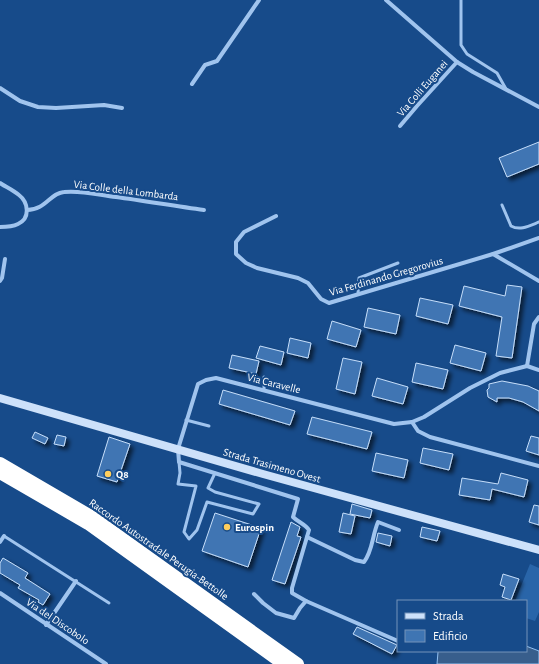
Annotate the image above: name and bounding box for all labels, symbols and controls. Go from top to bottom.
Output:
street label: Via Colli Euganei [395,58,450,119]
street label: Via Colle della Lombarda [73,179,179,202]
street label: Via Ferdinando Gregorovius [328,255,444,298]
street label: Via Caravelle [246,372,302,395]
street label: Strada Trasimeno Ovest [222,446,322,485]
marker: Q8 [103,469,113,479]
place label: Q8 [116,469,129,481]
street label: Raccordo Autostradale Perugia-Bettolle [87,497,230,602]
marker: Eurospin [222,522,232,532]
place label: Eurospin [235,522,274,533]
street label: Via del Discobolo [24,596,91,647]
legend [397,600,527,652]
text: Strada [433,610,464,622]
text: Edificio [433,630,468,642]

